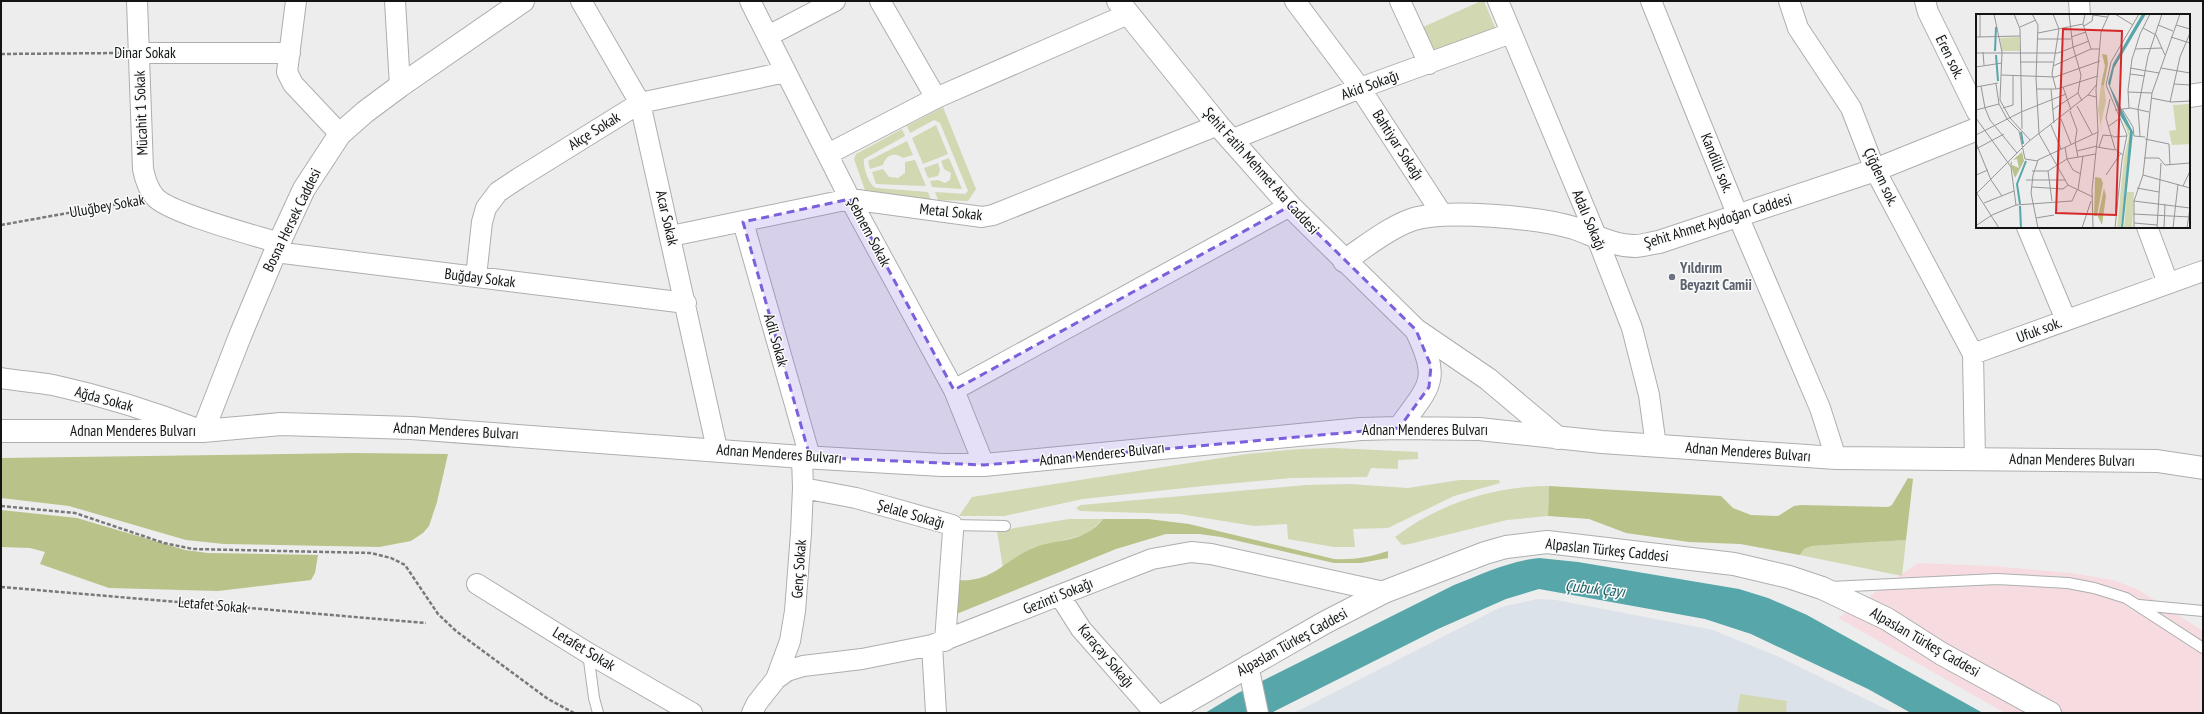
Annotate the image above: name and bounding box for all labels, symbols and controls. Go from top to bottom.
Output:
inset map [1976,14,2190,228]
street label: Eren sok. [1932,32,1969,82]
street label: Dinar Sokak [114,43,176,62]
street label: Akid Sokağı [1338,65,1401,104]
street label: Mücahit 1 Sokak [130,70,151,156]
street label: Şehit Fatih Mehmet Ata Caddesi [1199,103,1324,238]
street label: Bahtiyar Sokağı [1369,106,1428,184]
street label: Akçe Sokak [564,107,623,154]
street label: Kandilli sok. [1697,130,1738,196]
street label: Çiğdem sok. [1860,145,1903,209]
street label: Bosna Hersek Caddesi [258,165,325,275]
street label: Adalı Sokağı [1568,187,1611,253]
street label: Acar Sokak [652,188,683,248]
street label: Şehit Ahmet Aydoğan Caddesi [1642,189,1794,252]
street label: Uluğbey Sokak [68,190,146,221]
street label: Şebnem Sokak [843,194,896,270]
street label: Metal Sokak [919,199,984,224]
place label: Yıldırım Beyazıt Camii [1679,258,1752,294]
street label: Buğday Sokak [443,264,517,291]
marker: Yıldırım Beyazıt Camii [1667,272,1677,282]
street label: Adil Sokak [760,311,793,369]
street label: Ufuk sok. [2014,312,2064,346]
street label: Ağda Sokak [73,382,136,415]
street label: Adnan Menderes Bulvarı [393,418,519,443]
street label: Adnan Menderes Bulvarı [1362,420,1488,439]
street label: Adnan Menderes Bulvarı [70,421,196,440]
street label: Adnan Menderes Bulvarı [1038,437,1165,470]
street label: Adnan Menderes Bulvarı [1685,438,1811,465]
street label: Adnan Menderes Bulvarı [716,440,842,467]
street label: Adnan Menderes Bulvarı [2009,449,2135,470]
street label: Şelale Sokağı [875,495,947,532]
street label: Alpaslan Türkeş Caddesi [1545,534,1670,565]
street label: Genç Sokak [787,539,810,599]
street label: Gezinti Sokağı [1020,573,1096,618]
water label: Çubuk Çayı [1564,575,1627,601]
street label: Letafet Sokak [178,592,249,617]
street label: Alpaslan Türkeş Caddesi [1867,602,1984,681]
street label: Alpaslan Türkeş Caddesi [1233,603,1350,680]
street label: Karaçay Sokağı [1074,620,1139,691]
street label: Letafet Sokak [550,622,619,675]

